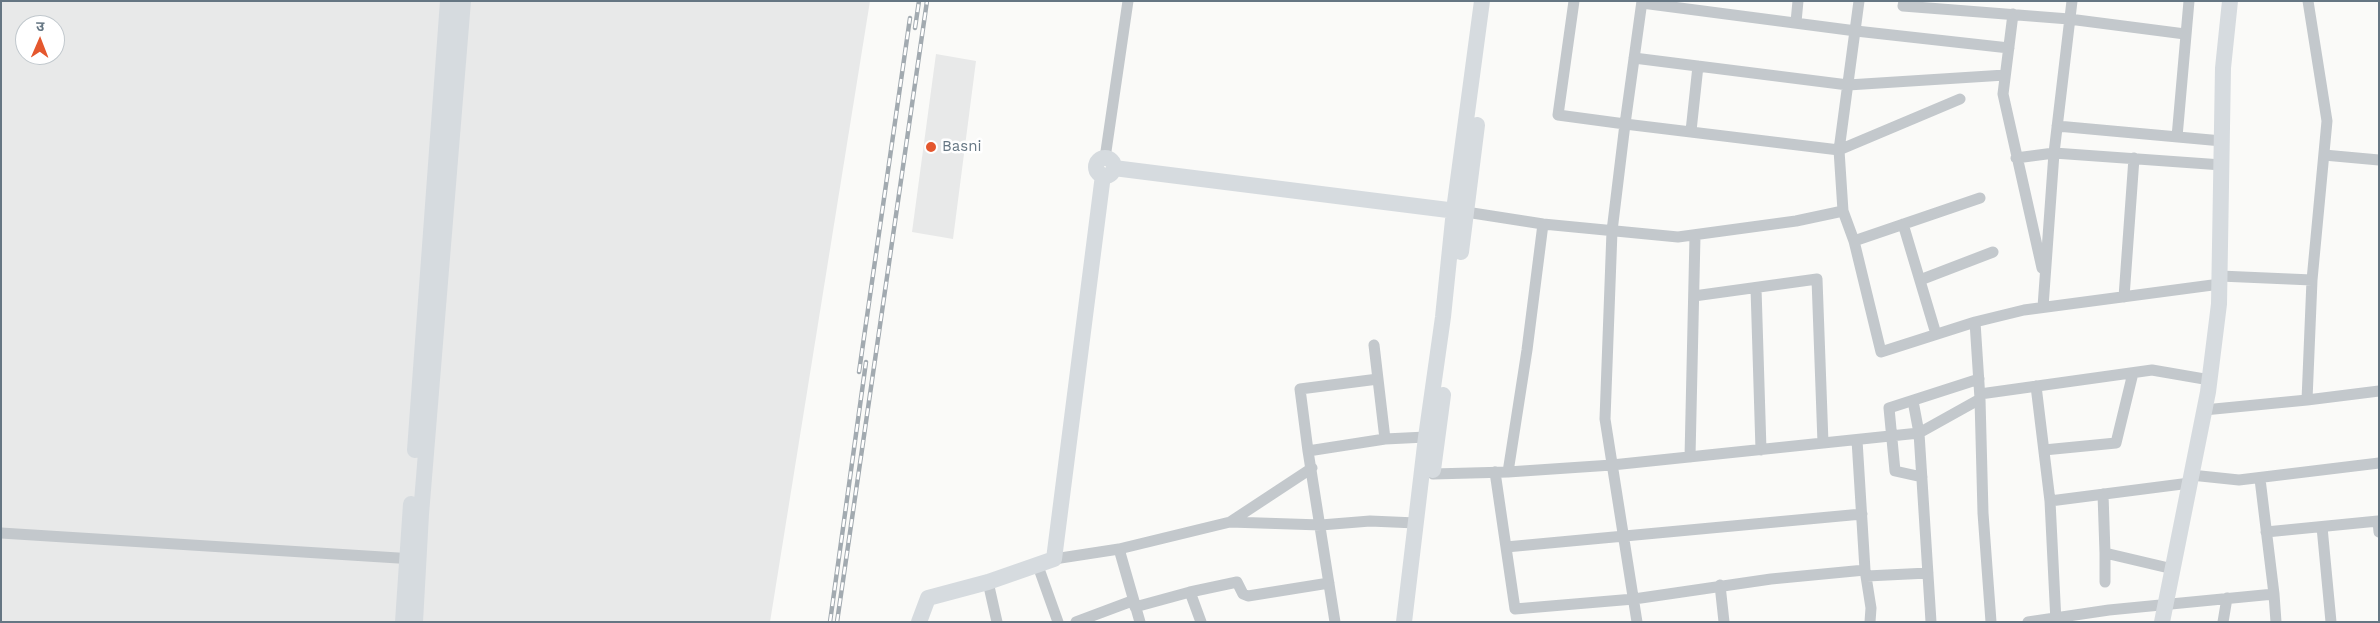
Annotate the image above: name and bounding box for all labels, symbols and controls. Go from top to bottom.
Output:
north arrow [15,15,65,65]
text: उ [36,18,44,34]
place label: Basni [942,138,981,156]
marker: Basni [924,140,938,154]

